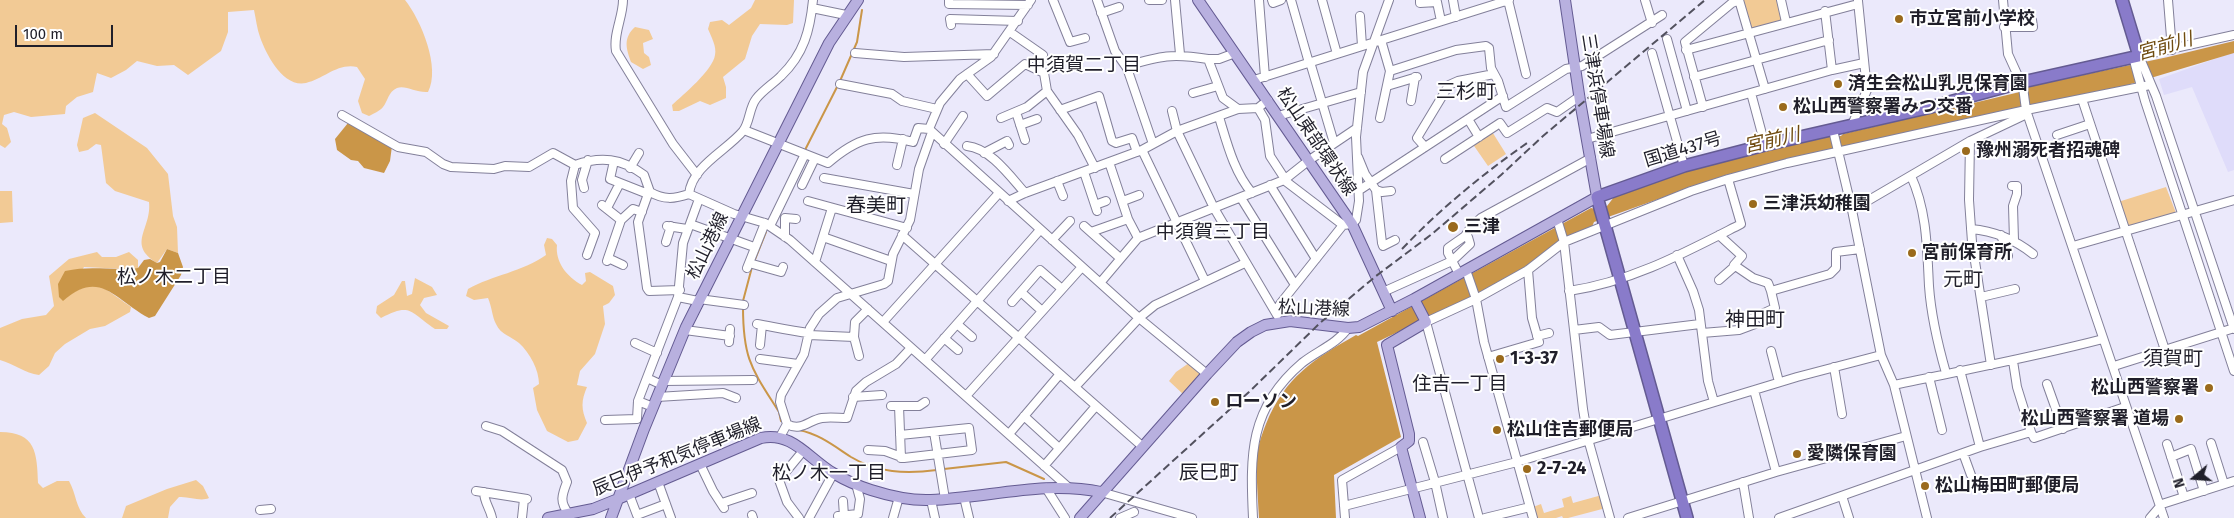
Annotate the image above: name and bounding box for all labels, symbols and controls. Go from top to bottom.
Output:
place label: 市立宮前小学校 [1909,8,2035,30]
marker: 市立宮前小学校 [1893,13,1905,25]
scale bar [18,15,115,47]
text: 100 m [23,25,63,43]
water label: 宮前川 [2134,28,2196,66]
street label: 三津浜停車場線 [1576,32,1618,160]
district label: 中須賀二丁目 [1027,55,1141,77]
place label: 済生会松山乳児保育園 [1848,73,2028,95]
marker: 済生会松山乳児保育園 [1832,78,1844,90]
district label: 三杉町 [1436,80,1496,104]
street label: 松山東部環状線 [1272,84,1360,200]
place label: 松山西警察署みつ交番 [1793,96,1973,118]
marker: 松山西警察署みつ交番 [1777,101,1789,113]
water label: 宮前川 [1742,123,1802,159]
street label: 国道437号 [1642,128,1724,172]
place label: 豫州溺死者招魂碑 [1976,140,2120,162]
marker: 豫州溺死者招魂碑 [1960,145,1972,157]
place label: 三津浜幼稚園 [1763,193,1871,215]
district label: 春美町 [846,194,906,218]
marker: 三津浜幼稚園 [1747,198,1759,210]
street label: 松山港線 [683,209,733,283]
place label: 三津 [1464,216,1500,238]
marker: 三津 [1446,220,1460,234]
district label: 中須賀三丁目 [1156,222,1270,244]
place label: 宮前保育所 [1922,242,2012,264]
marker: 宮前保育所 [1906,247,1918,259]
district label: 松ノ木二丁目 [117,267,231,289]
district label: 元町 [1943,268,1983,292]
street label: 松山港線 [1278,297,1350,321]
district label: 神田町 [1725,308,1785,332]
district label: 須賀町 [2143,347,2203,371]
place label: 1-3-37 [1510,348,1558,370]
marker: 1-3-37 [1494,353,1506,365]
district label: 住吉一丁目 [1413,374,1507,396]
place label: 松山西警察署 [2091,377,2199,399]
marker: 松山西警察署 [2203,382,2215,394]
place label: ローソン [1225,391,1297,413]
marker: ローソン [1209,396,1221,408]
place label: 松山西警察署 道場 [2021,408,2169,430]
street label: 辰巳伊予和気停車場線 [590,413,764,501]
marker: 松山西警察署 道場 [2173,413,2185,425]
place label: 松山住吉郵便局 [1507,419,1633,441]
marker: 松山住吉郵便局 [1491,424,1503,436]
place label: 愛隣保育園 [1807,443,1897,465]
marker: 愛隣保育園 [1791,448,1803,460]
north arrow [2169,453,2219,503]
place label: 2-7-24 [1537,458,1586,480]
district label: 辰巳町 [1179,461,1239,485]
district label: 松ノ木一丁目 [772,463,886,485]
marker: 2-7-24 [1521,463,1533,475]
place label: 松山梅田町郵便局 [1935,475,2079,497]
text: N [2170,476,2189,490]
marker: 松山梅田町郵便局 [1919,480,1931,492]

